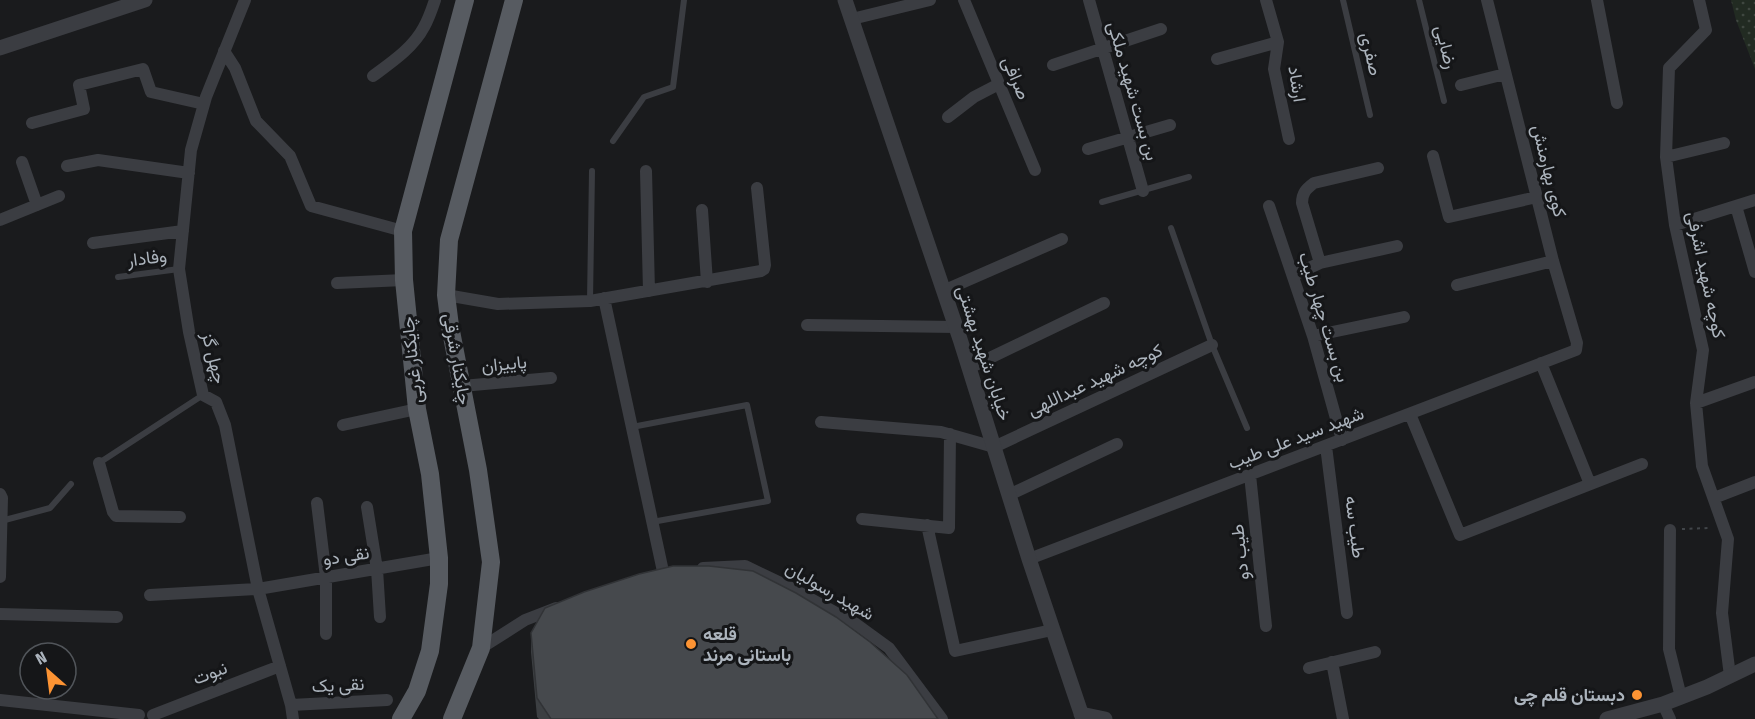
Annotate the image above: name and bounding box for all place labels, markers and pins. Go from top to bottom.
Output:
place label: قلعه باستانی مرند [703,623,791,666]
marker: قلعه باستانی مرند [684,637,698,651]
place label: دبستان قلم چی [1514,684,1625,707]
marker: دبستان قلم چی [1630,688,1644,702]

